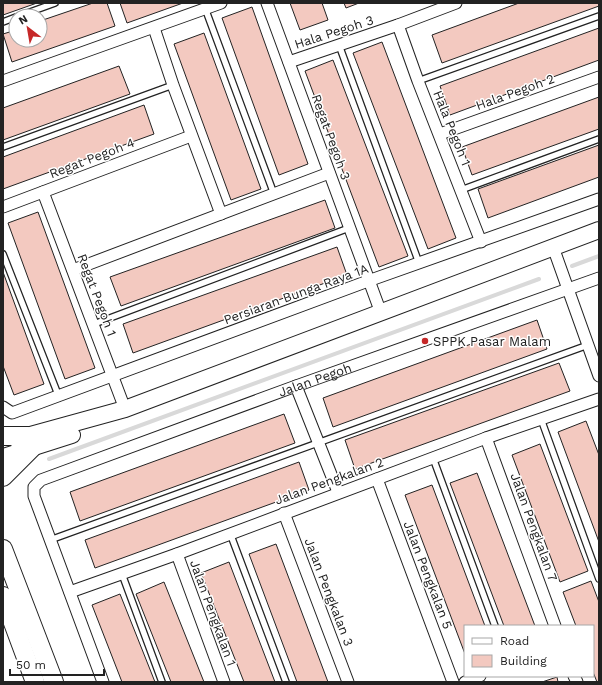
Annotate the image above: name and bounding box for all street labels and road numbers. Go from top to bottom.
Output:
street label: Hala Pegoh 3 [293,12,375,52]
street label: Hala Pegoh 2 [474,71,556,113]
street label: Hala Pegoh 1 [430,88,474,168]
street label: Regat Pegoh 3 [309,92,353,182]
street label: Regat Pegoh 4 [47,135,137,181]
street label: Regat Pegoh 1 [74,252,120,338]
street label: Persiaran Bunga Raya 1A [222,261,371,327]
street label: Jalan Pegoh [276,359,353,399]
street label: Jalan Pengkalan 2 [273,454,385,508]
street label: Jalan Pengkalan 7 [507,471,561,583]
street label: Jalan Pengkalan 5 [400,519,456,631]
street label: Jalan Pengkalan 3 [301,536,357,648]
street label: Jalan Pengkalan 1 [187,558,239,668]

